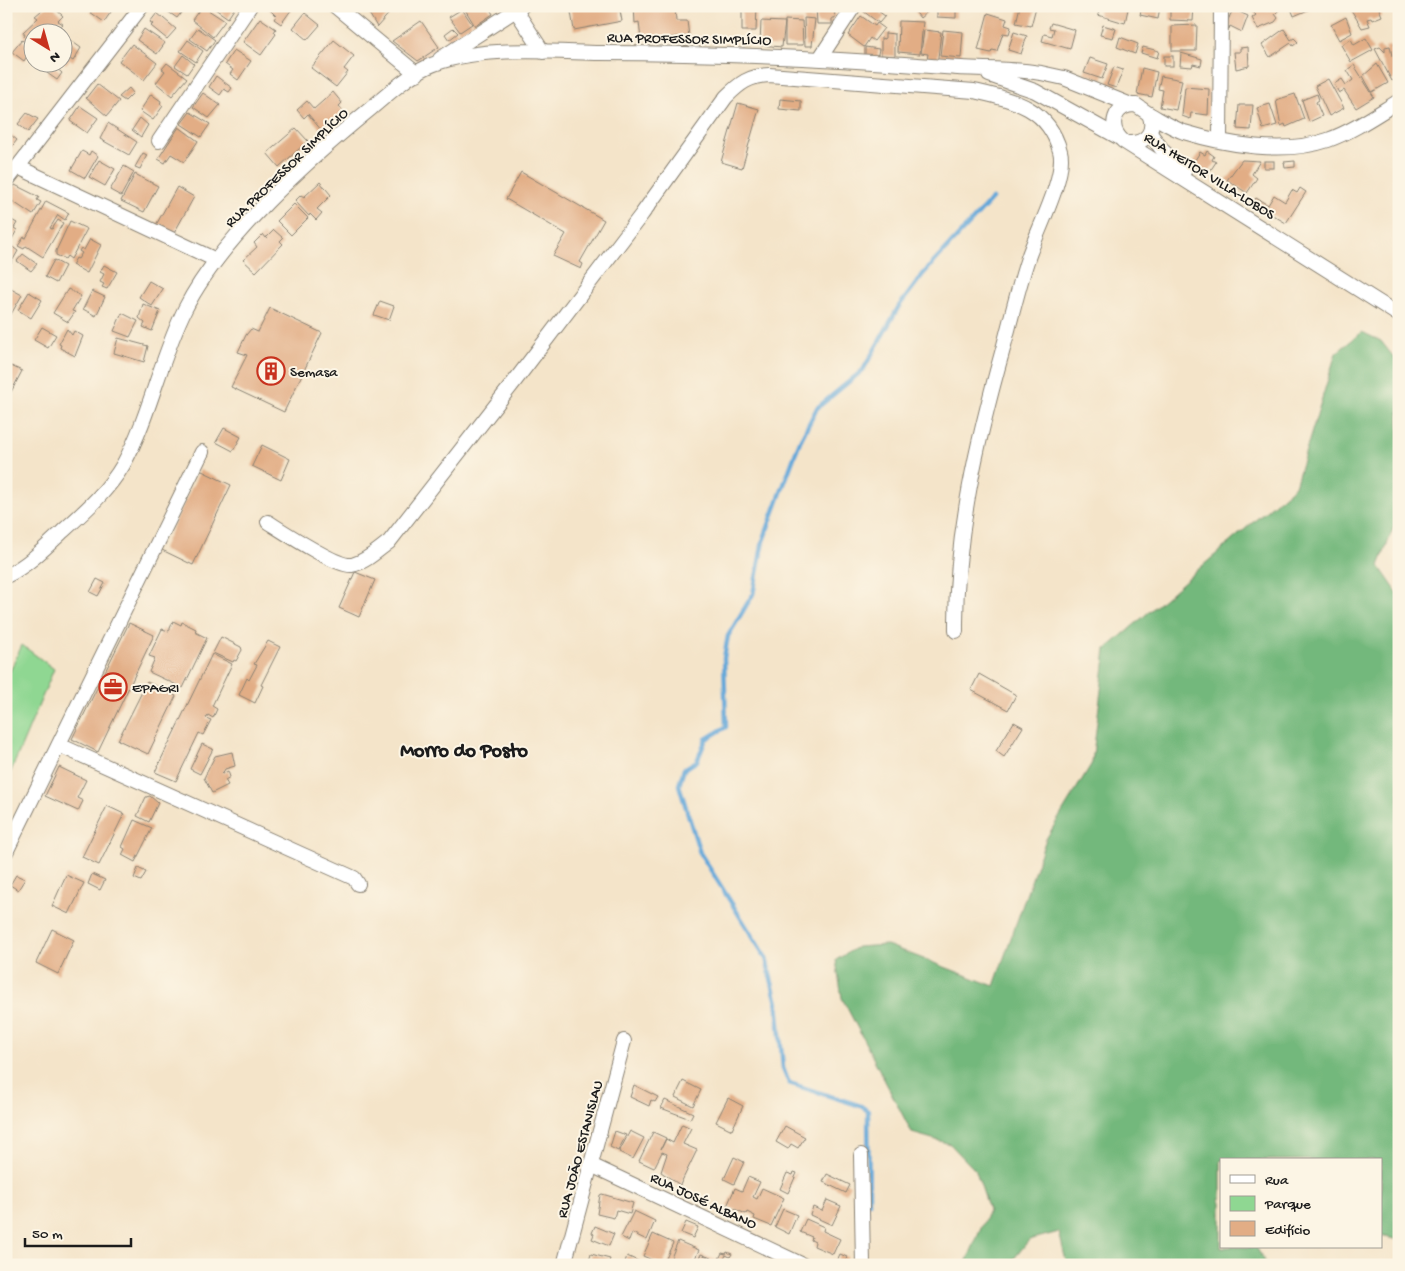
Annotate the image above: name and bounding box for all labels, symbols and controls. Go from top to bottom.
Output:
north arrow [22,22,72,72]
street label: RUA PROFESSOR SIMPLÍCIO [607,30,771,50]
text: N [46,47,63,66]
street label: RUA PROFESSOR SIMPLÍCIO [222,105,353,232]
street label: RUA HEITOR VILLA-LOBOS [1140,129,1278,224]
building icon: Semasa [256,356,286,386]
place label: Semasa [290,364,338,382]
office icon: EPAGRI [98,672,128,702]
place label: EPAGRI [132,680,179,698]
district label: Morro do Posto [400,741,528,764]
street label: RUA JOÃO ESTANISLAU [554,1078,608,1220]
legend [1220,1158,1382,1248]
street label: RUA JOSÉ ALBANO [647,1169,759,1234]
text: Rua [1265,1172,1289,1190]
text: Parque [1264,1196,1311,1214]
scale bar [25,1216,131,1248]
text: Edifício [1265,1222,1311,1240]
text: 50 m [32,1226,63,1244]

